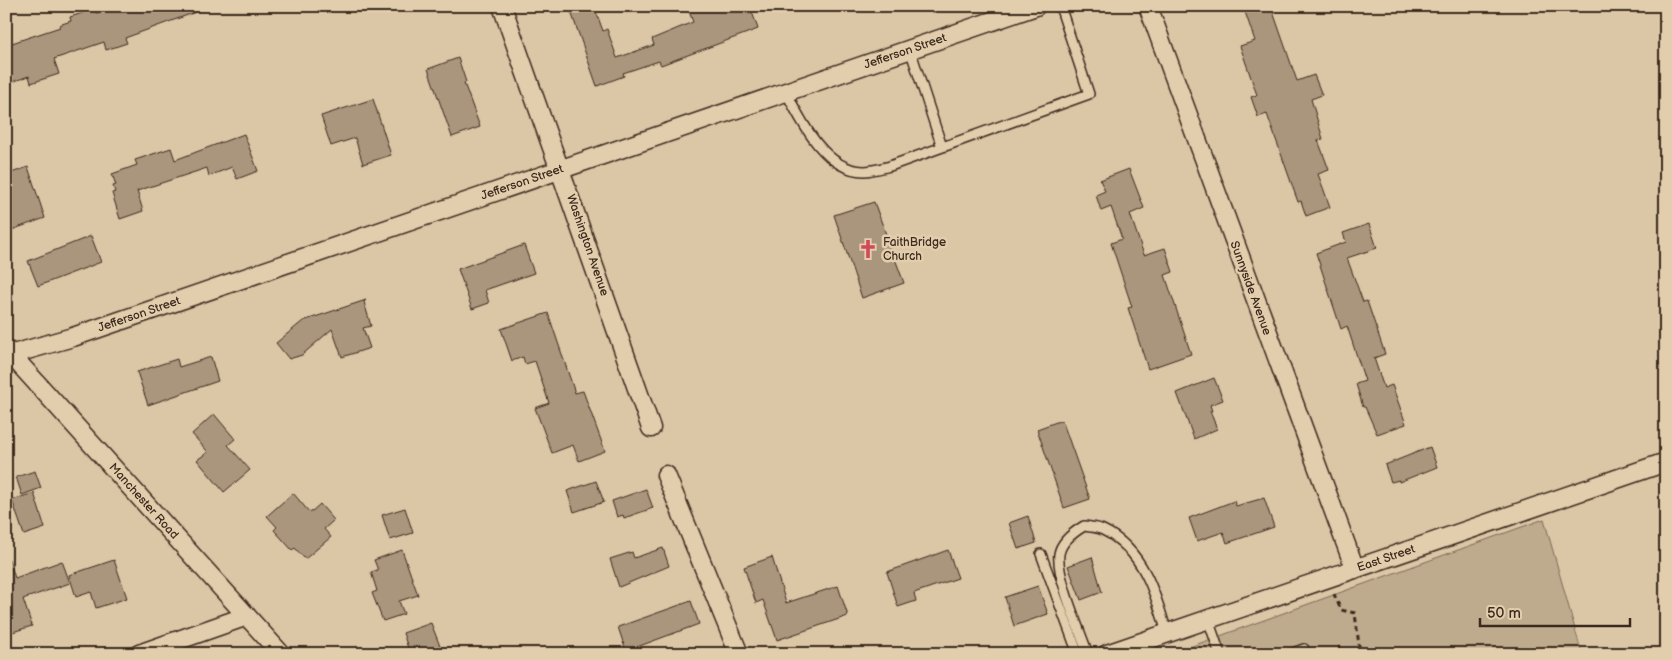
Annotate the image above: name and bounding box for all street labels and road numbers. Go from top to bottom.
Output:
street label: Jefferson Street [862,30,949,73]
street label: Jefferson Street [479,161,566,204]
street label: Washington Avenue [563,192,612,298]
street label: Sunnyside Avenue [1227,239,1275,337]
street label: Jefferson Street [96,293,183,336]
street label: Manchester Road [106,460,182,542]
street label: East Street [1355,541,1417,575]

